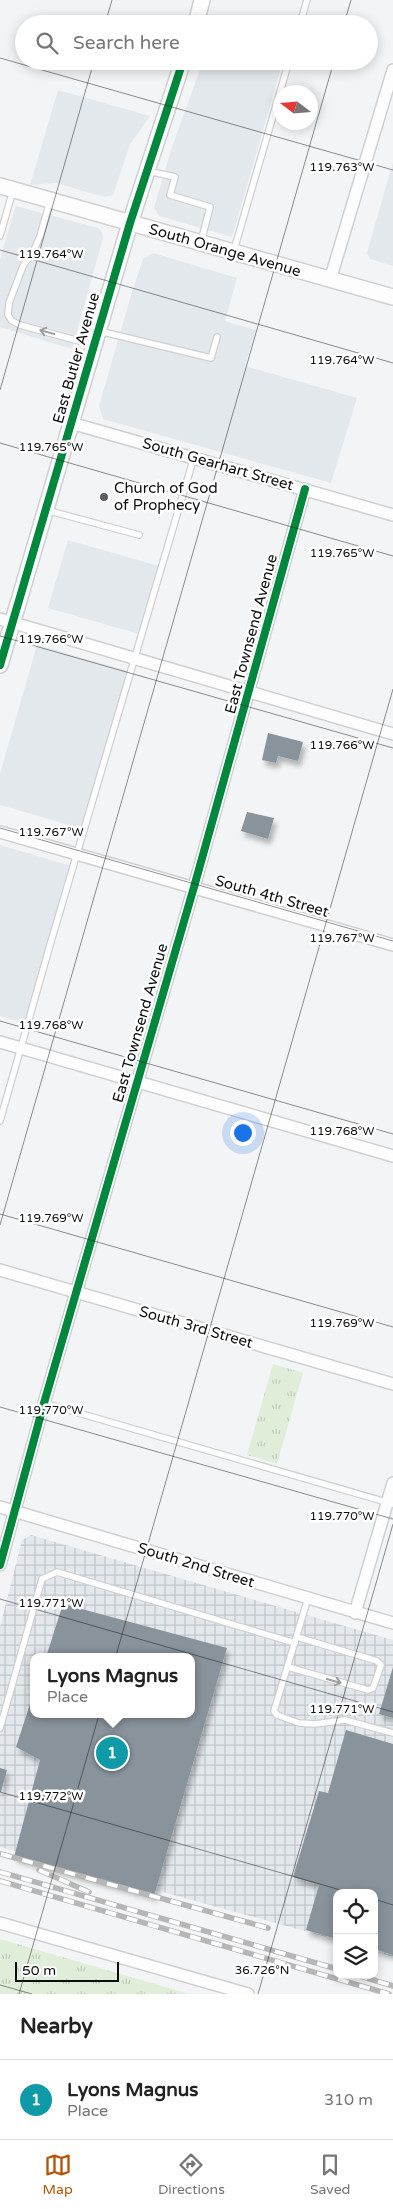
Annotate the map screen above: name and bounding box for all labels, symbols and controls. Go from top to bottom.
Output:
search box [15,15,378,70]
icon: search [33,29,61,57]
text: Search here [73,32,180,54]
north arrow [273,85,318,130]
text: 119.763°W [310,160,374,174]
street label: South Orange Avenue [147,220,303,280]
text: 119.764°W [19,247,83,261]
street label: East Butler Avenue [49,290,103,426]
one-way arrow [39,327,55,336]
text: 119.764°W [310,353,374,367]
street label: South Gearhart Street [140,434,296,494]
text: 119.765°W [19,440,83,454]
place label: Church of God of Prophecy [114,479,218,514]
marker: Church of God of Prophecy [98,491,110,503]
text: 119.765°W [310,546,374,560]
street label: East Townsend Avenue [221,552,281,716]
text: 119.766°W [19,632,83,646]
text: 119.766°W [310,738,374,752]
text: 119.767°W [18,825,84,839]
street label: South 4th Street [213,871,331,921]
text: 119.767°W [309,931,375,945]
street label: East Townsend Avenue [109,941,171,1105]
text: 119.768°W [19,1018,83,1032]
your location [230,1120,256,1146]
text: 119.768°W [310,1124,374,1138]
text: 119.769°W [19,1211,83,1225]
street label: South 3rd Street [137,1302,255,1352]
text: 119.769°W [310,1316,374,1330]
text: 119.770°W [19,1403,83,1417]
text: 119.770°W [310,1509,374,1523]
street label: South 2nd Street [135,1539,257,1591]
text: 119.771°W [19,1596,83,1610]
popup [30,1653,195,1718]
text: Lyons Magnus [47,1665,178,1687]
one-way arrow [326,1676,342,1686]
text: Place [47,1687,88,1707]
text: 119.771°W [310,1702,374,1716]
pin: 1 [96,1734,128,1772]
text: 119.772°W [19,1789,83,1803]
map controls [333,1889,378,1979]
button: locate [333,1889,378,1934]
button: layers [333,1934,378,1979]
scale bar [15,1959,119,1982]
text: 50 m [22,1962,56,1979]
text: 36.726°N [235,1963,289,1977]
text: Nearby [20,2014,93,2039]
text: Lyons Magnus [67,2079,198,2101]
text: 1 [31,2090,41,2110]
text: 310 m [324,2090,373,2110]
text: Place [67,2101,108,2121]
tab: Map [43,2151,73,2198]
tab: Directions [158,2151,225,2198]
tab: Saved [310,2151,350,2198]

